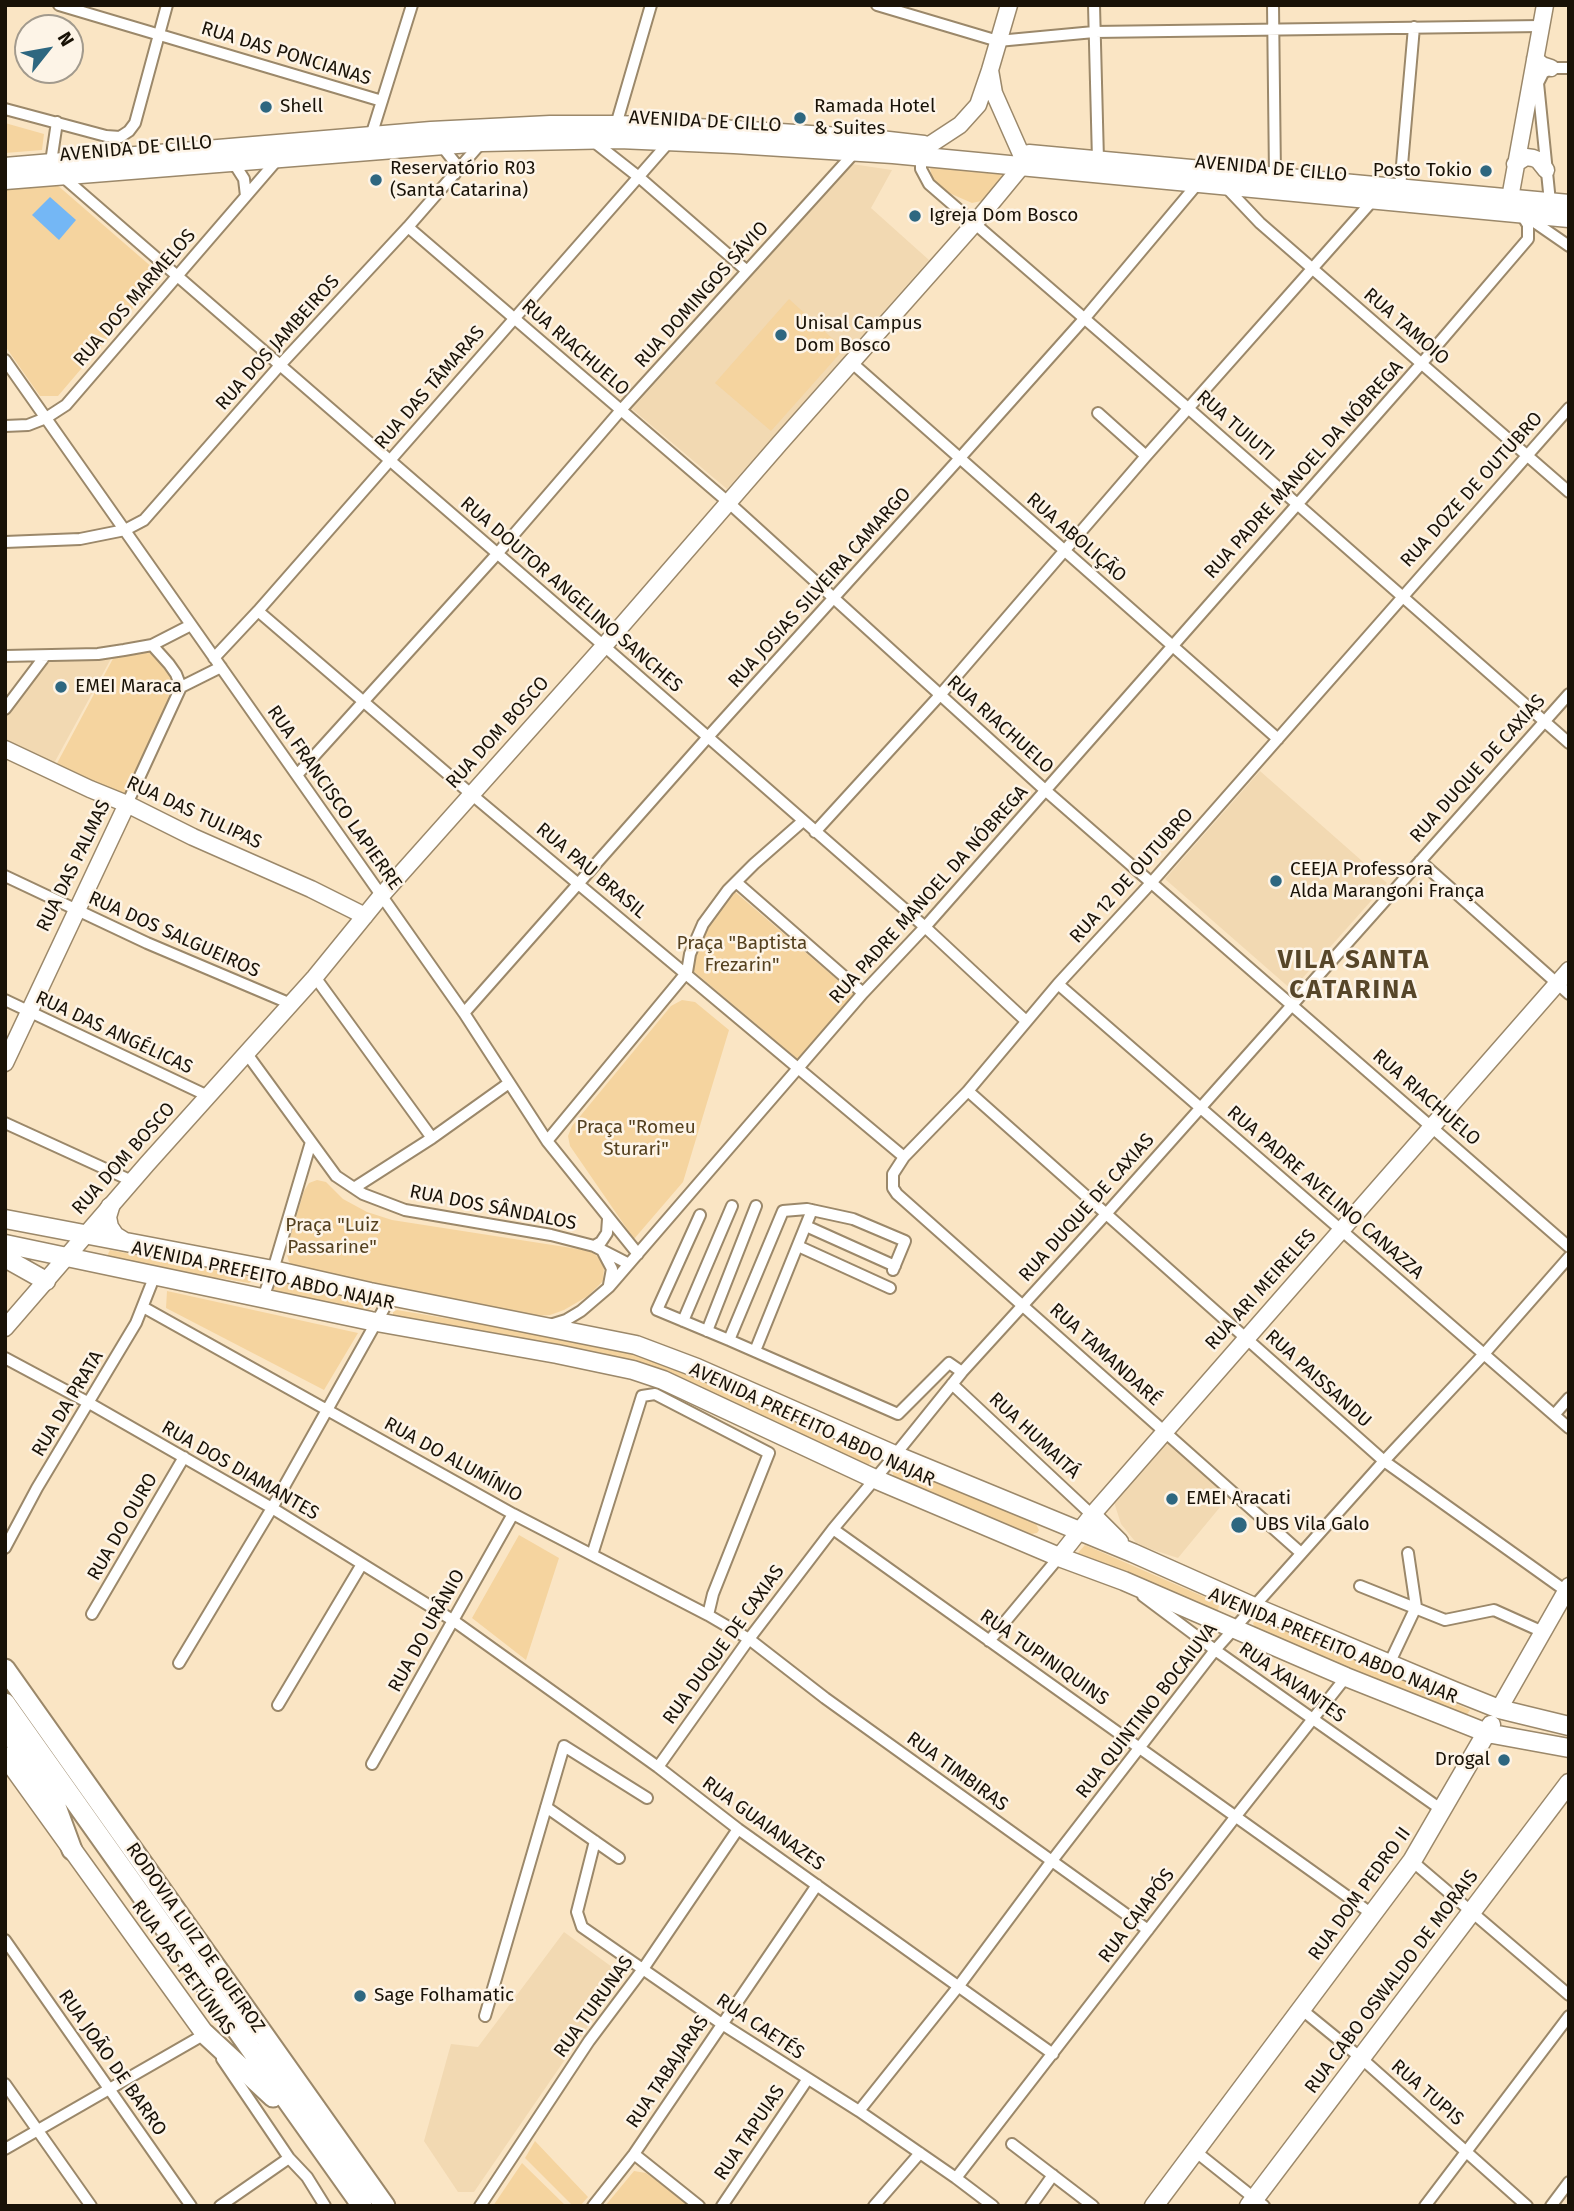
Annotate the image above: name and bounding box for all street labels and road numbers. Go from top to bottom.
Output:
street label: RUA DAS PONCIANAS [198,17,374,91]
street label: AVENIDA DE CILLO [628,107,782,137]
street label: AVENIDA DE CILLO [59,131,213,167]
street label: AVENIDA DE CILLO [1194,151,1348,187]
street label: RUA DOMINGOS SÁVIO [630,217,774,373]
street label: RUA DOS MARMELOS [69,225,201,371]
street label: RUA DOS JAMBEIROS [211,271,345,415]
street label: RUA TAMOIO [1359,284,1453,370]
street label: RUA RIACHUELO [516,295,634,401]
street label: RUA DAS TÂMARAS [370,322,490,454]
street label: RUA PADRE MANOEL DA NÓBREGA [1200,356,1408,584]
street label: RUA TUIUTI [1191,386,1279,466]
street label: RUA DOZE DE OUTUBRO [1396,408,1548,572]
street label: RUA JOSIAS SILVEIRA CAMARGO [724,483,916,693]
street label: RUA ABOLIÇÃO [1021,488,1131,588]
street label: RUA DOUTOR ANGELINO SANCHES [455,492,687,698]
street label: RUA RIACHUELO [942,671,1058,779]
street label: RUA DOM BOSCO [442,672,554,794]
street label: RUA DUQUE DE CAXIAS [1405,690,1551,848]
street label: RUA FRANCISCO LAPIERRE [262,701,406,895]
street label: RUA DAS TULIPAS [123,772,265,854]
street label: RUA PADRE MANOEL DA NÓBREGA [825,781,1033,1009]
street label: RUA DAS PALMAS [32,796,116,936]
street label: RUA 12 DE OUTUBRO [1065,804,1199,948]
street label: RUA PAU BRASIL [531,818,651,924]
street label: RUA DOS SALGUEIROS [85,887,263,983]
street label: RUA DAS ANGÉLICAS [32,987,196,1079]
street label: RUA RIACHUELO [1367,1045,1485,1151]
street label: RUA DOM BOSCO [68,1098,180,1220]
street label: RUA PADRE AVELINO CANAZZA [1222,1101,1428,1285]
street label: RUA DUQUE DE CAXIAS [1014,1129,1160,1287]
street label: RUA DOS SÂNDALOS [408,1181,578,1235]
street label: RUA ARI MEIRELES [1201,1225,1321,1355]
street label: AVENIDA PREFEITO ABDO NAJAR [130,1237,396,1315]
street label: RUA TAMANDARÉ [1044,1299,1166,1411]
street label: RUA PAISSANDU [1260,1325,1376,1433]
street label: RUA DA PRATA [27,1347,109,1461]
street label: AVENIDA PREFEITO ABDO NAJAR [686,1358,938,1492]
street label: RUA HUMAITÁ [984,1388,1084,1484]
street label: RUA DO ALUMÍNIO [380,1413,526,1507]
street label: RUA DOS DIAMANTES [157,1417,323,1525]
street label: RUA DO OURO [83,1469,163,1585]
street label: RUA DUQUE DE CAXIAS [659,1561,789,1729]
street label: RUA DO URÂNIO [384,1566,470,1696]
street label: AVENIDA PREFEITO ABDO NAJAR [1205,1583,1461,1709]
street label: RUA TUPINIQUINS [975,1605,1113,1711]
street label: RUA QUINTINO BOCAIUVA [1071,1619,1223,1803]
street label: RUA XAVANTES [1234,1638,1350,1728]
street label: RUA TIMBIRAS [902,1728,1012,1816]
street label: RUA GUAIANAZES [697,1772,829,1876]
street label: RUA DOM PEDRO II [1304,1823,1416,1965]
street label: RODOVIA LUIZ DE QUEIROZ [121,1839,269,2037]
street label: RUA CAIAPÓS [1094,1864,1180,1968]
street label: RUA CABO OSWALDO DE MORAIS [1300,1866,1484,2098]
street label: RUA DAS PETÚNIAS [126,1896,240,2040]
street label: RUA TURUNAS [549,1952,639,2062]
street label: RUA JOÃO DE BARRO [53,1986,171,2140]
street label: RUA CAETÉS [712,1989,808,2065]
street label: RUA TABAJARAS [622,2011,714,2133]
street label: RUA TUPIS [1386,2055,1468,2131]
street label: RUA TAPUIAS [710,2081,790,2185]

